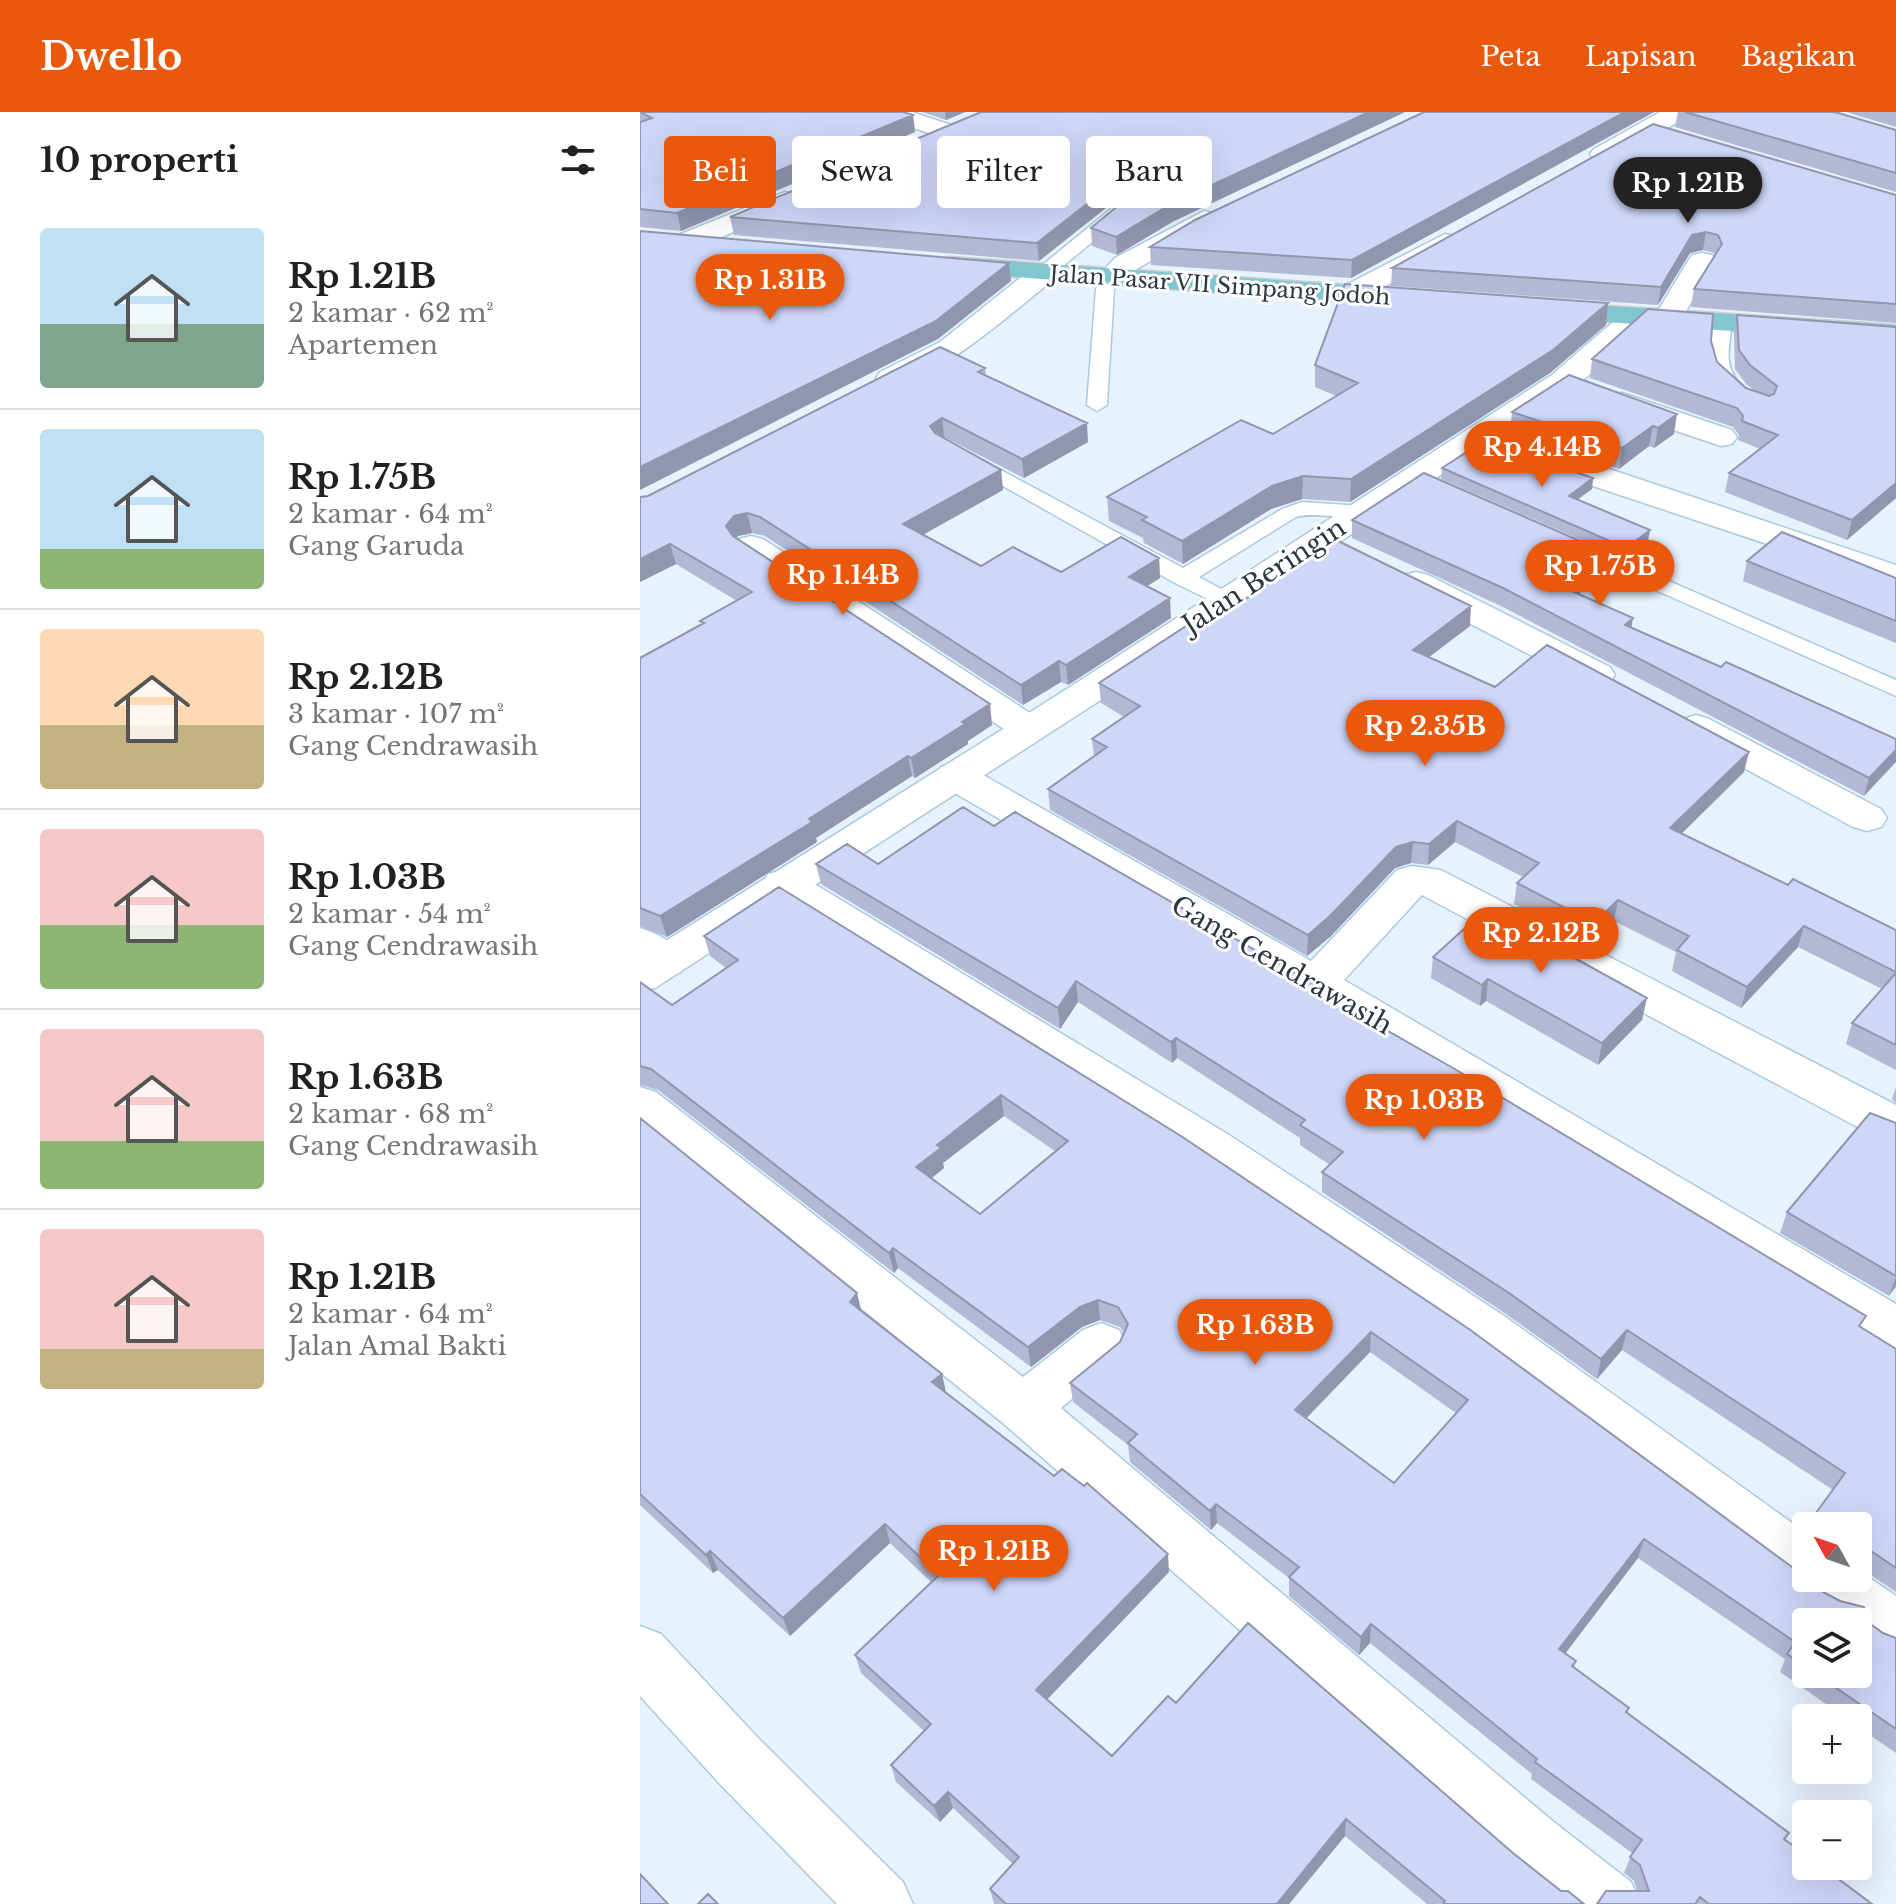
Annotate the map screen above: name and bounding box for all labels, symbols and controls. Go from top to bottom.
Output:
text: Dwello [40,33,182,80]
text: Peta [1480,39,1541,74]
text: Lapisan [1585,39,1697,74]
text: Bagikan [1741,39,1856,74]
chip: Beli [664,136,776,208]
chip: Sewa [792,136,921,208]
chip: Filter [937,136,1070,208]
chip: Baru [1086,136,1212,208]
icon: filters [556,138,600,182]
text: 10 properti [40,139,238,181]
pin: Rp 1.21B [1605,157,1771,225]
text: Rp 1.21B [1631,167,1745,199]
pin: Rp 1.31B [687,254,853,322]
text: Rp 1.21B [288,255,436,297]
icon: home [104,260,200,356]
street label: Jalan Pasar VII Simpang Jodoh [1046,260,1391,311]
text: Rp 1.31B [714,264,826,296]
text: 2 kamar · 62 m² [288,297,494,329]
text: Apartemen [288,329,438,361]
pin: Rp 4.14B [1459,421,1625,489]
text: Rp 4.14B [1482,431,1602,463]
text: Rp 1.75B [288,456,436,498]
icon: home [104,461,200,557]
text: 2 kamar · 64 m² [288,498,493,530]
street label: Jalan Beringin [1174,511,1352,642]
text: Gang Garuda [288,530,465,562]
pin: Rp 1.75B [1517,540,1683,608]
pin: Rp 1.14B [760,549,926,617]
text: Rp 1.75B [1543,550,1657,582]
text: Rp 1.14B [786,559,900,591]
text: Rp 2.12B [288,656,443,698]
icon: home [104,661,200,757]
text: 3 kamar · 107 m² [288,698,504,730]
pin: Rp 2.35B [1342,700,1508,768]
text: Rp 2.35B [1364,710,1486,742]
text: Gang Cendrawasih [288,730,538,762]
text: Rp 1.03B [288,856,446,898]
icon: home [104,861,200,957]
street label: Gang Cendrawasih [1166,889,1398,1041]
text: 2 kamar · 54 m² [288,898,491,930]
pin: Rp 2.12B [1458,907,1624,975]
text: Rp 2.12B [1482,917,1600,949]
text: Gang Cendrawasih [288,930,538,962]
text: Rp 1.63B [288,1056,443,1098]
icon: home [104,1061,200,1157]
pin: Rp 1.03B [1341,1074,1507,1142]
text: Rp 1.03B [1364,1084,1484,1116]
text: 2 kamar · 68 m² [288,1098,494,1130]
text: Gang Cendrawasih [288,1130,538,1162]
text: Rp 1.21B [288,1256,436,1298]
icon: home [104,1261,200,1357]
text: 2 kamar · 64 m² [288,1298,493,1330]
pin: Rp 1.63B [1172,1299,1338,1367]
text: Rp 1.63B [1196,1309,1314,1341]
text: Jalan Amal Bakti [288,1330,506,1362]
north arrow [1792,1512,1872,1592]
map controls [1792,1512,1872,1880]
pin: Rp 1.21B [911,1525,1077,1593]
text: Rp 1.21B [937,1535,1051,1567]
button: layers [1792,1608,1872,1688]
button: + [1792,1704,1872,1784]
button: − [1792,1800,1872,1880]

